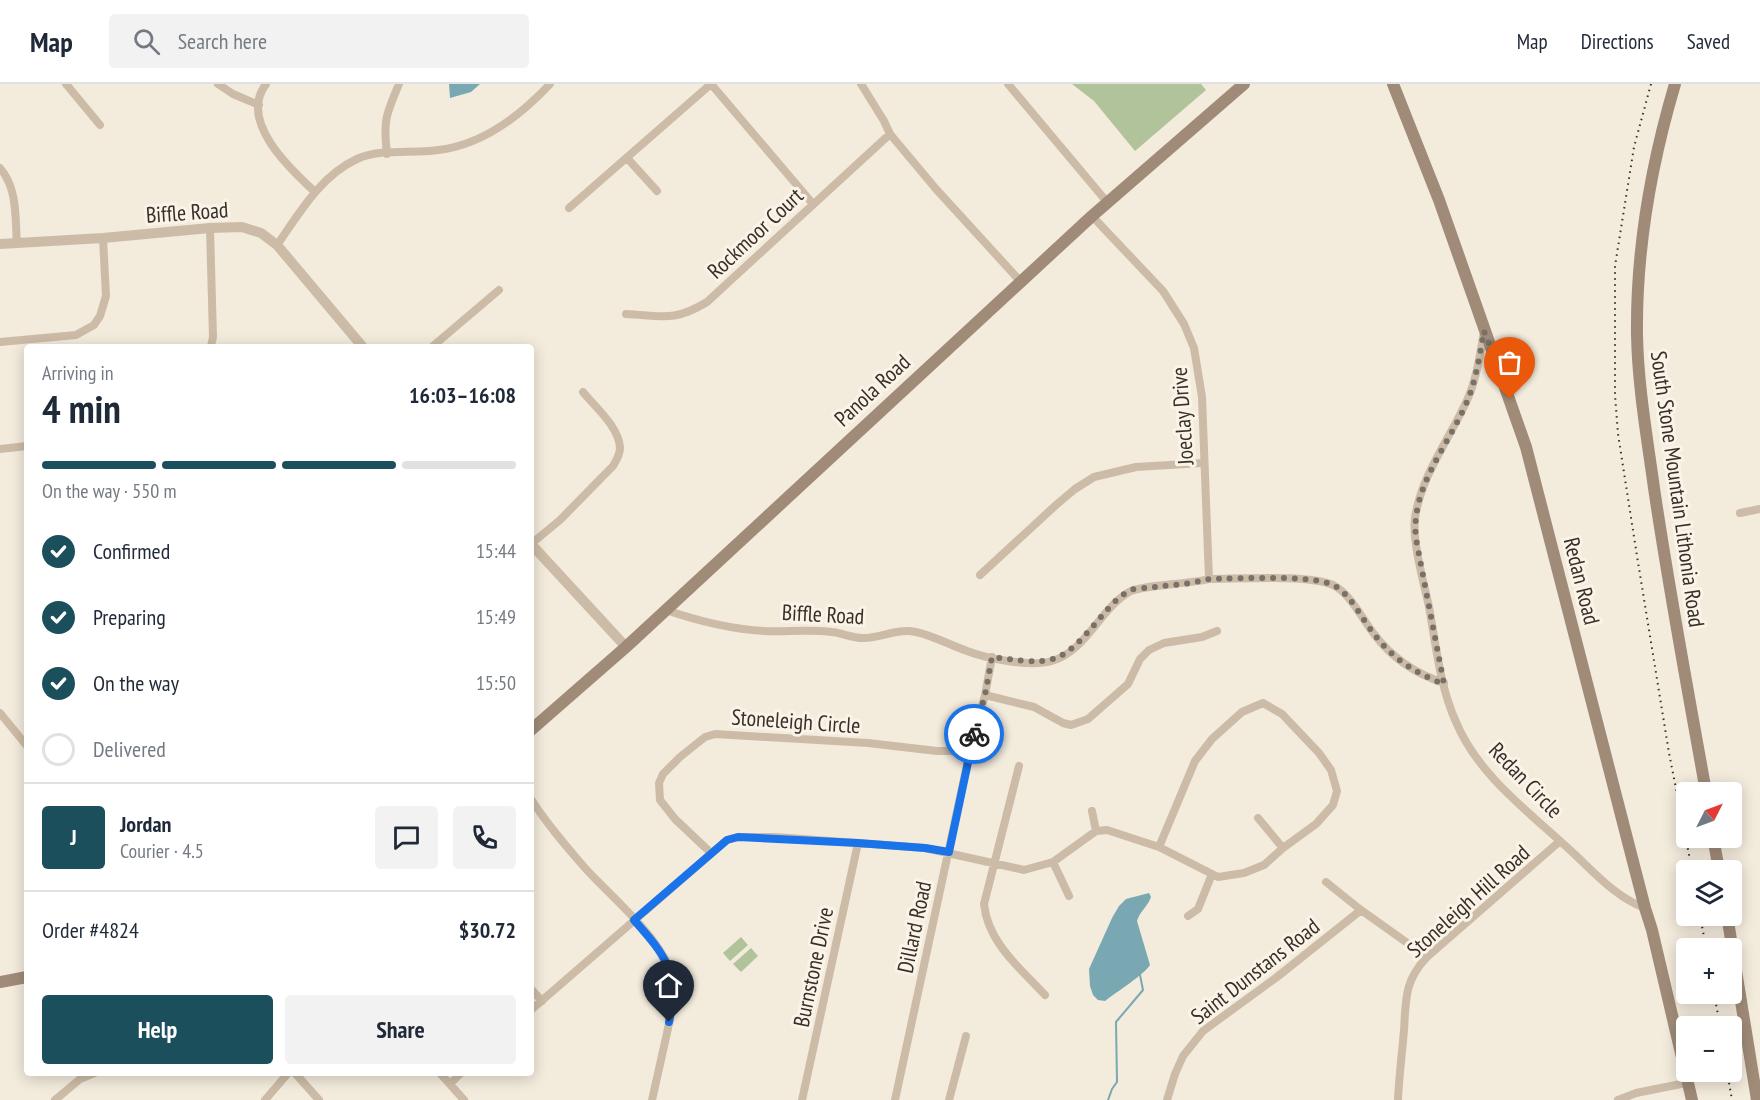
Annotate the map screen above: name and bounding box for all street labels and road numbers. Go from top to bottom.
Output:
street label: Rockmoor Court [701,182,809,284]
street label: Biffle Road [145,195,229,229]
street label: Panola Road [828,348,916,432]
street label: South Stone Mountain Lithonia Road [1645,349,1711,629]
street label: Joeclay Drive [1165,366,1199,467]
street label: Redan Road [1558,534,1606,628]
street label: Biffle Road [781,598,865,630]
street label: Stoneleigh Circle [731,703,861,739]
street label: Redan Circle [1483,736,1569,824]
street label: Stoneleigh Hill Road [1401,839,1535,963]
street label: Dillard Road [891,879,937,975]
street label: Burnstone Drive [787,905,839,1029]
street label: Saint Dunstans Road [1185,912,1325,1030]

